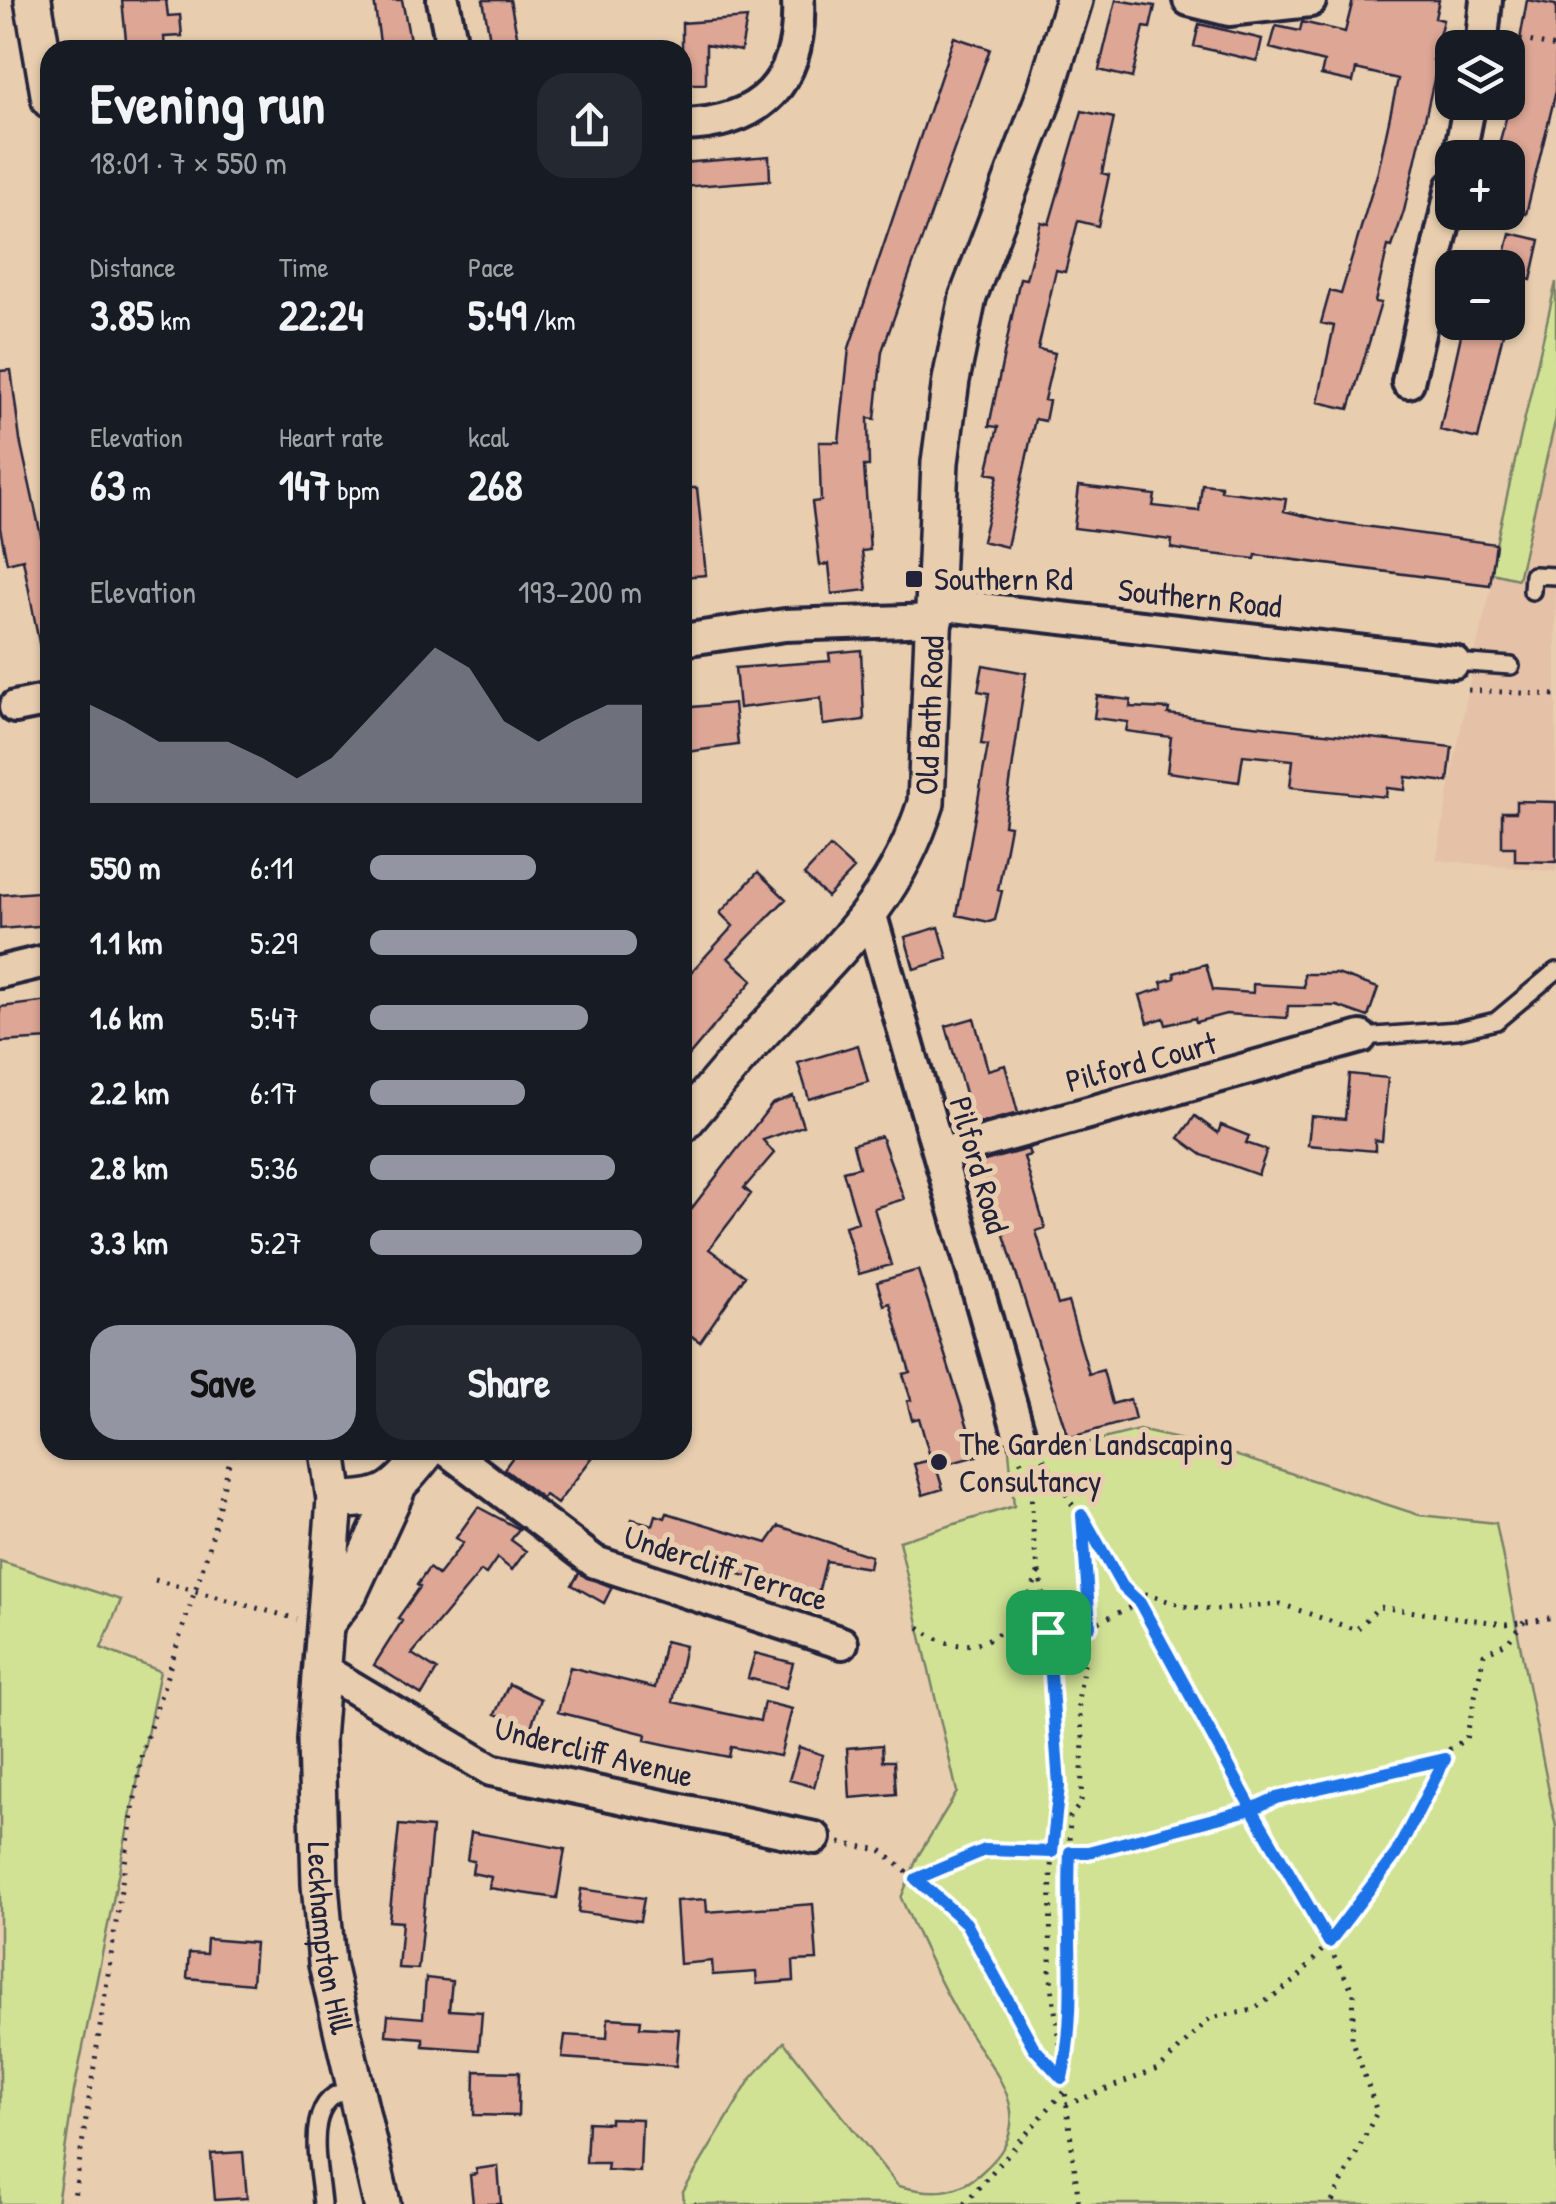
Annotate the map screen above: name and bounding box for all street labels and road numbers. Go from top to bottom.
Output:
street label: Southern Road [1116,568,1284,627]
street label: Old Bath Road [904,635,954,796]
street label: Pilford Court [1061,1021,1222,1102]
street label: Pilford Road [940,1092,1019,1238]
street label: Undercliff Terrace [619,1514,834,1621]
street label: Undercliff Avenue [490,1706,698,1797]
street label: Leckhampton Hill [298,1841,364,2038]

